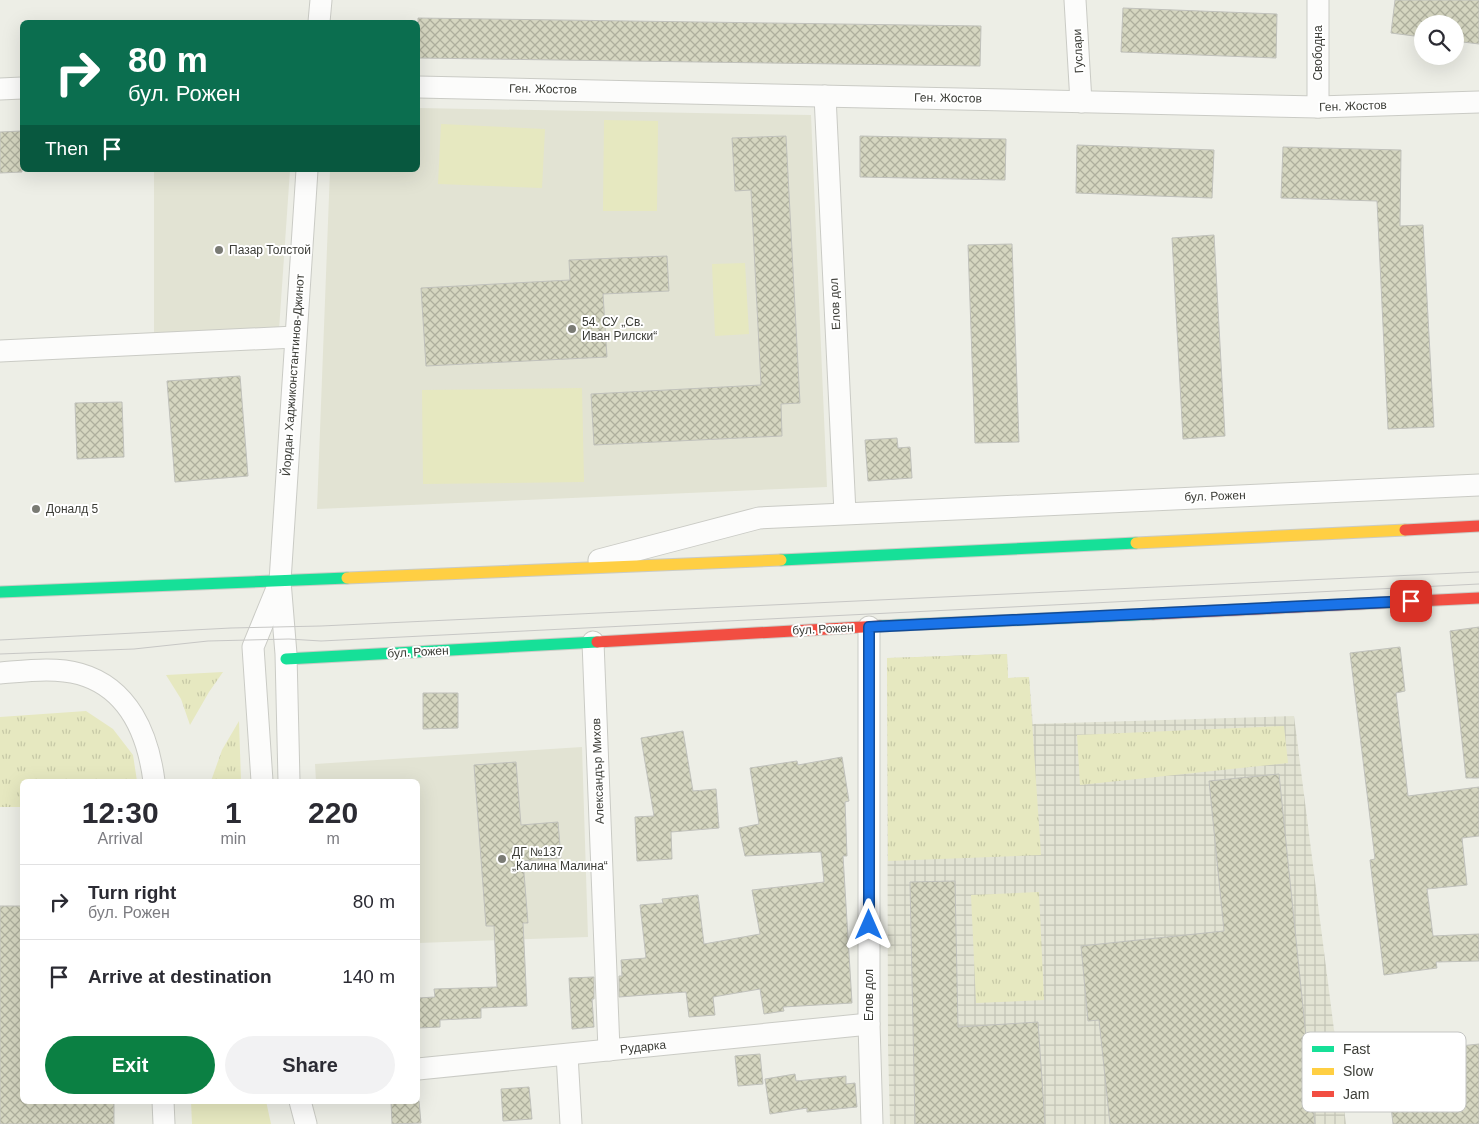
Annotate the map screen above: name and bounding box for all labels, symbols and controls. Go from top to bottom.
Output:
map controls [1414,15,1464,65]
button: search [1414,15,1464,65]
street label: Свободна [1311,25,1325,81]
street label: Гуслари [1070,28,1086,74]
icon: right [45,40,110,105]
text: 80 m [128,40,208,79]
text: бул. Рожен [128,81,241,106]
street label: Ген. Жостов [509,81,577,97]
street label: Ген. Жостов [914,90,982,106]
street label: Ген. Жостов [1319,98,1387,114]
icon: arrive [98,135,126,163]
text: Then [45,138,88,159]
place label: Пазар Толстой [229,243,311,257]
marker: Пазар Толстой [213,244,225,256]
street label: Йордан Хаджиконстантинов-Джинот [278,273,307,476]
street label: Елов дол [827,278,843,330]
place label: 54. СУ „Св. Иван Рилски“ [582,315,657,343]
marker: 54. СУ „Св. Иван Рилски“ [566,323,578,335]
street label: бул. Рожен [1184,488,1246,504]
place label: Доналд 5 [46,502,99,516]
marker: Доналд 5 [30,503,42,515]
pin [1390,580,1432,622]
icon: arrive [1397,587,1425,615]
street label: бул. Рожен [792,620,854,638]
street label: бул. Рожен [387,643,449,661]
street label: Александър Михов [589,718,607,824]
text: 12:30 [82,796,159,829]
text: 1 [225,796,242,829]
text: 220 [308,796,358,829]
text: Arrival [98,830,143,847]
text: min [220,830,246,847]
text: m [326,830,340,847]
place label: ДГ №137 „Калина Малина“ [512,845,608,873]
marker: ДГ №137 „Калина Малина“ [496,853,508,865]
text: Turn right [88,882,176,903]
icon: right [45,888,73,916]
text: 80 m [353,891,395,912]
position arrow [842,898,894,950]
text: бул. Рожен [88,904,170,921]
icon: arrive [45,963,73,991]
text: Arrive at destination [88,966,272,987]
text: 140 m [342,966,395,987]
street label: Елов дол [862,969,876,1021]
legend [1302,1032,1466,1112]
button: Exit [45,1036,215,1094]
button: Share [225,1036,395,1094]
street label: Рударка [619,1038,667,1056]
text: Fast [1343,1041,1370,1057]
text: Slow [1343,1063,1374,1079]
text: Jam [1343,1086,1369,1102]

